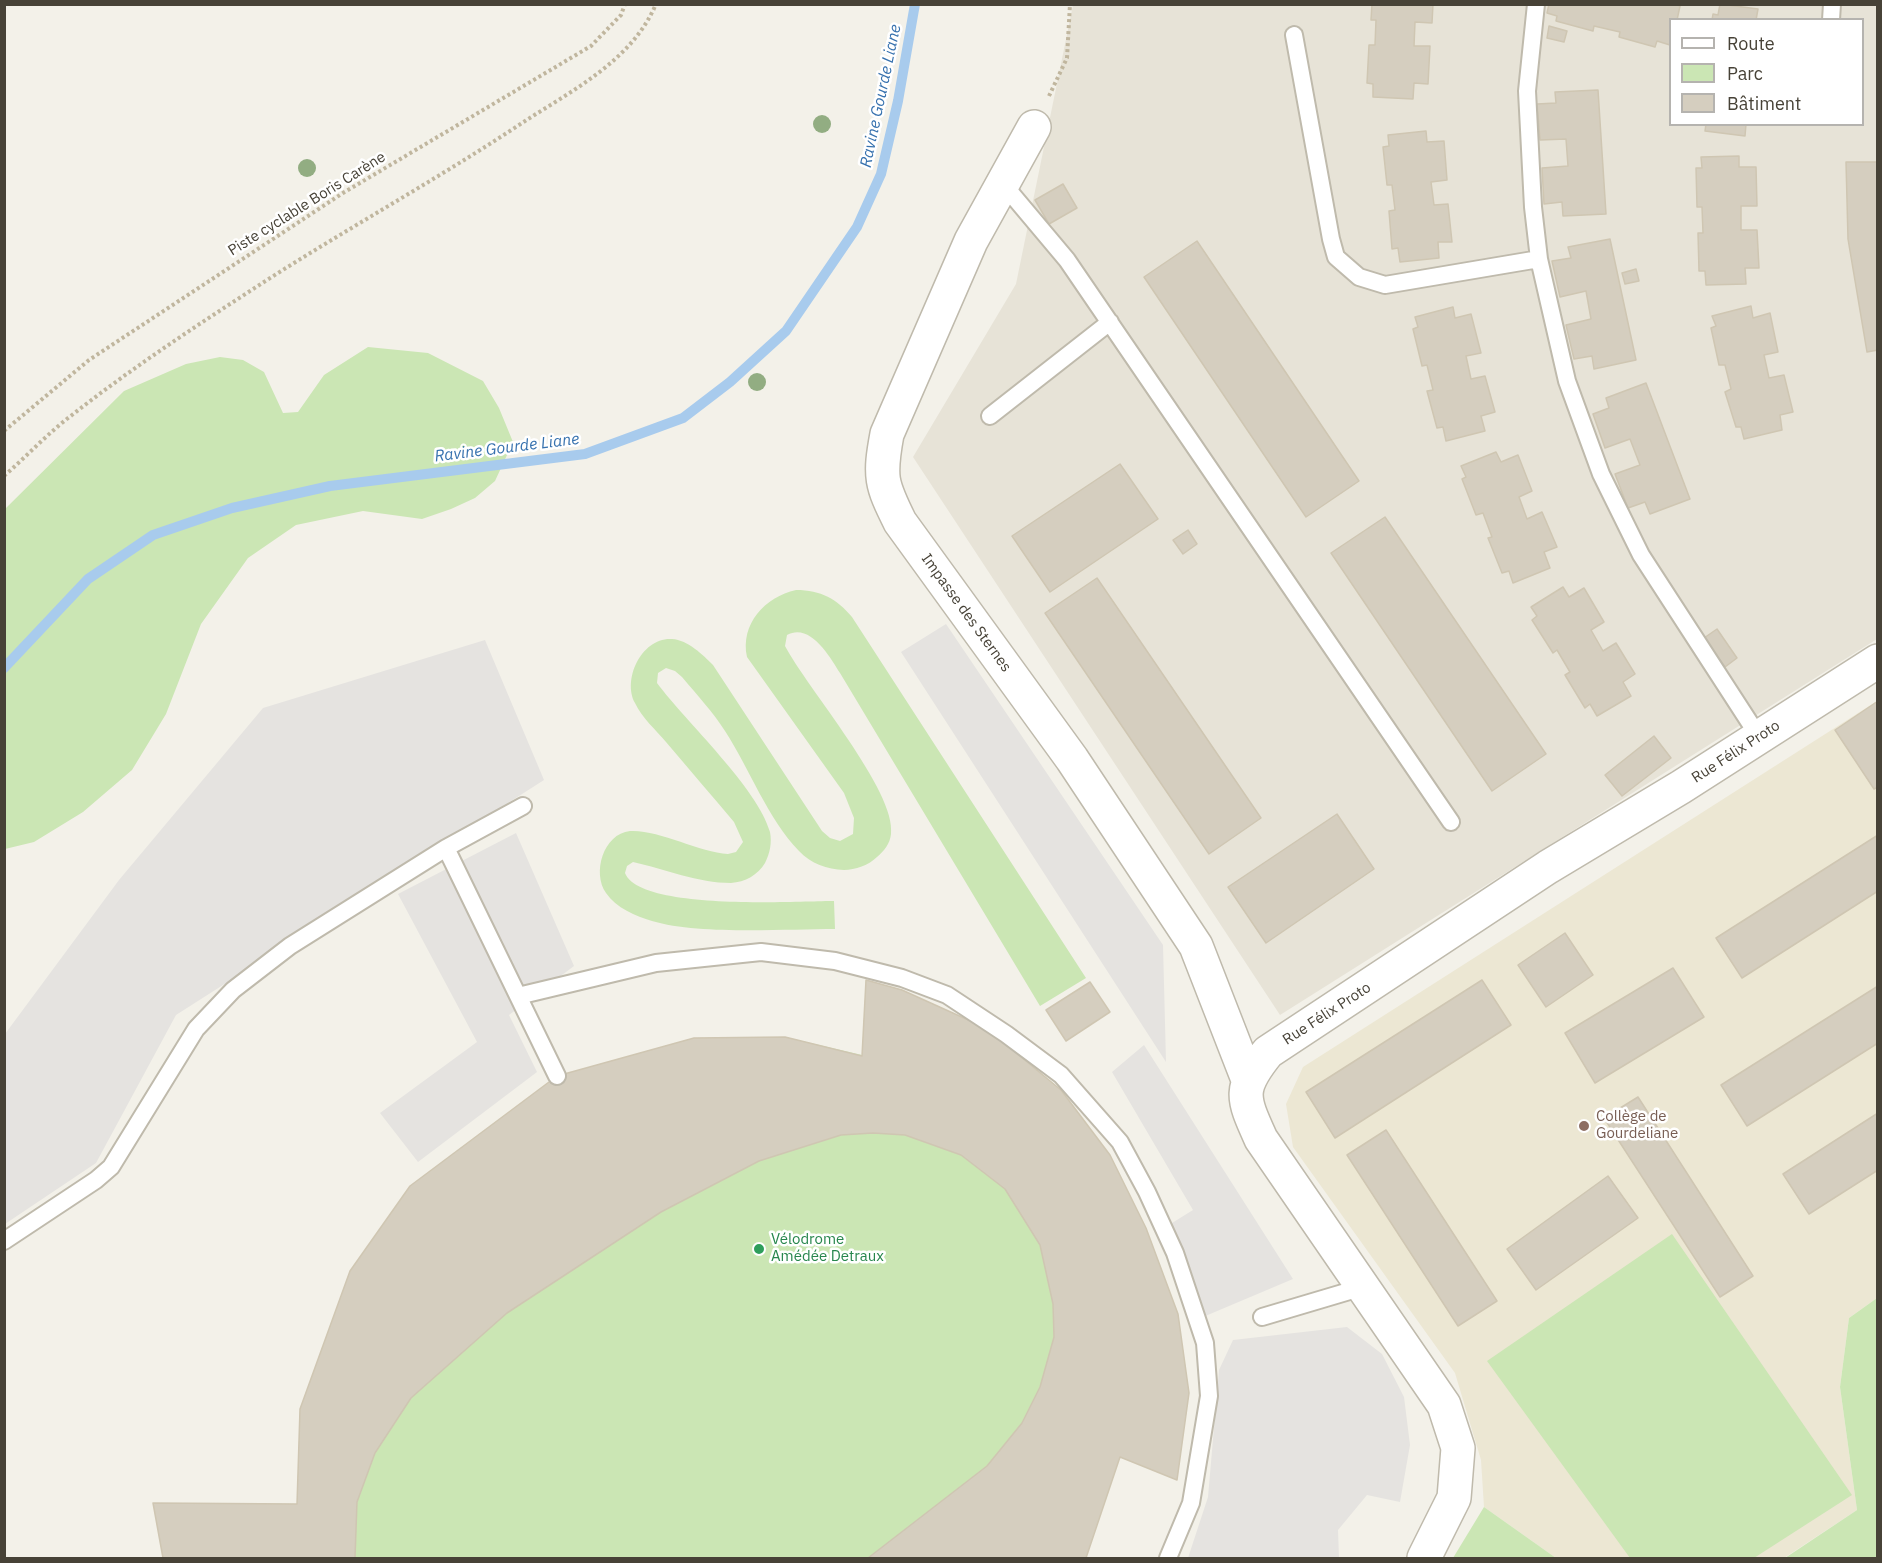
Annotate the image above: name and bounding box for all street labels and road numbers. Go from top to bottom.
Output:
street label: Piste cyclable Boris Carène [225,148,389,260]
street label: Impasse des Sternes [917,550,1015,676]
street label: Rue Félix Proto [1689,717,1783,787]
street label: Rue Félix Proto [1280,979,1374,1049]

